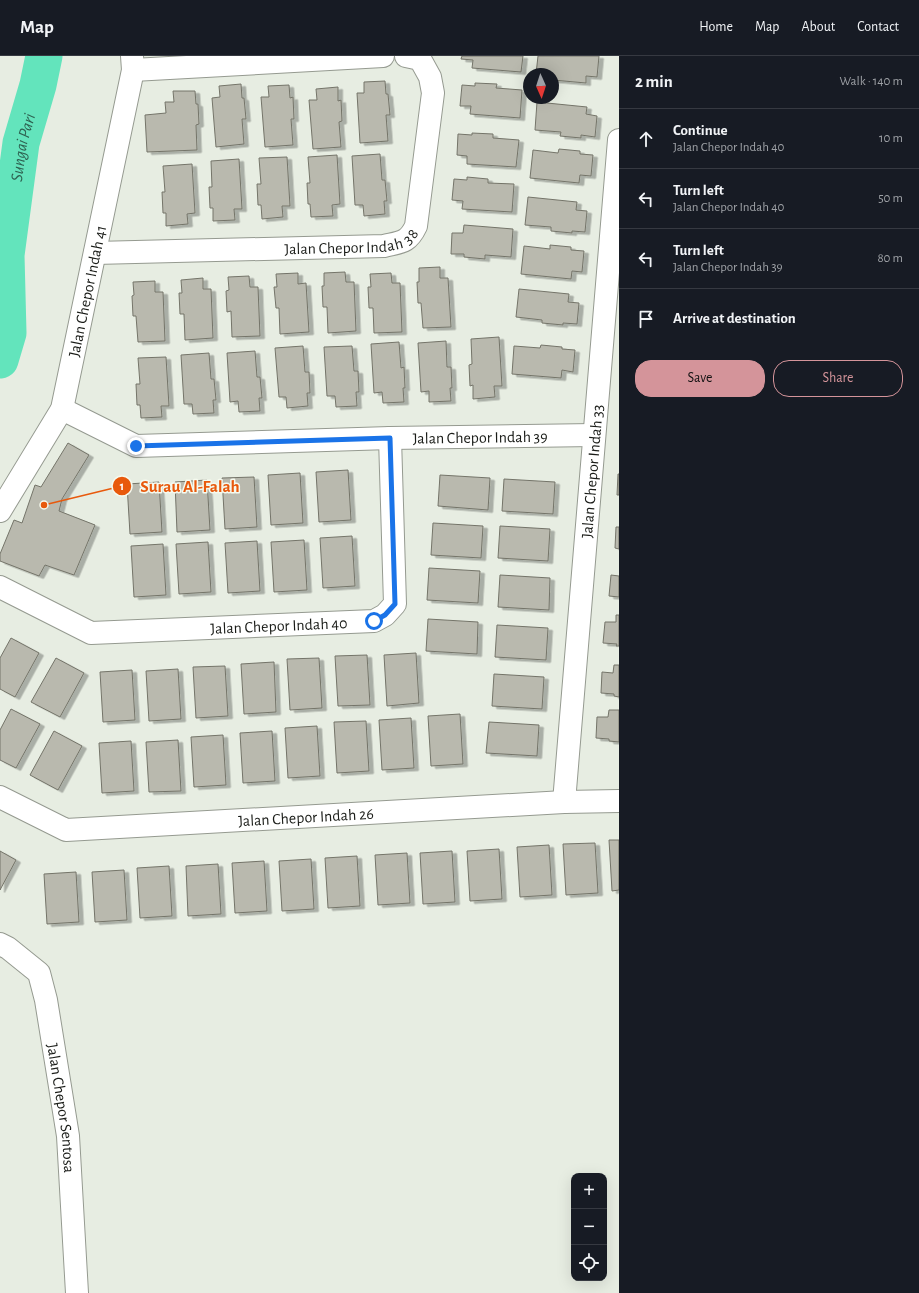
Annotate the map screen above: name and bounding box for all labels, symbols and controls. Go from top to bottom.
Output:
text: Map [20,18,54,37]
text: Home [699,20,733,34]
text: Map [755,20,779,34]
text: About [801,20,835,34]
text: Contact [857,20,899,34]
north arrow [523,68,559,104]
text: 2 min [635,73,673,90]
text: Walk · 140 m [840,75,903,88]
water label: Sungai Pari [8,111,38,183]
text: Continue [673,123,728,138]
icon: ahead [635,128,657,150]
text: 10 m [879,132,903,145]
text: Jalan Chepor Indah 40 [673,141,784,154]
text: Turn left [673,183,724,198]
icon: left [635,188,657,210]
text: 50 m [878,192,903,205]
text: Jalan Chepor Indah 40 [673,201,784,214]
street label: Jalan Chepor Indah 41 [66,224,109,358]
street label: Jalan Chepor Indah 38 [284,226,421,257]
text: Turn left [673,243,724,258]
icon: left [635,248,657,270]
text: 80 m [877,252,903,265]
text: Jalan Chepor Indah 39 [673,261,783,274]
icon: arrive [635,308,657,330]
text: Arrive at destination [673,311,796,326]
button: Save [635,360,765,397]
button: Share [773,360,903,397]
street label: Jalan Chepor Indah 33 [579,404,606,539]
street label: Jalan Chepor Indah 39 [413,429,548,447]
route end [127,437,145,455]
callout: Surau Al-Falah [112,471,247,500]
text: Surau Al-Falah [140,478,240,495]
text: 1 [120,480,124,492]
route start [365,612,383,630]
street label: Jalan Chepor Indah 40 [210,615,348,637]
street label: Jalan Chepor Indah 26 [238,806,374,829]
street label: Jalan Chepor Sentosa [44,1042,77,1173]
map controls [571,1173,607,1281]
button: + [571,1173,607,1209]
button: − [571,1209,607,1245]
button: locate [571,1245,607,1281]

